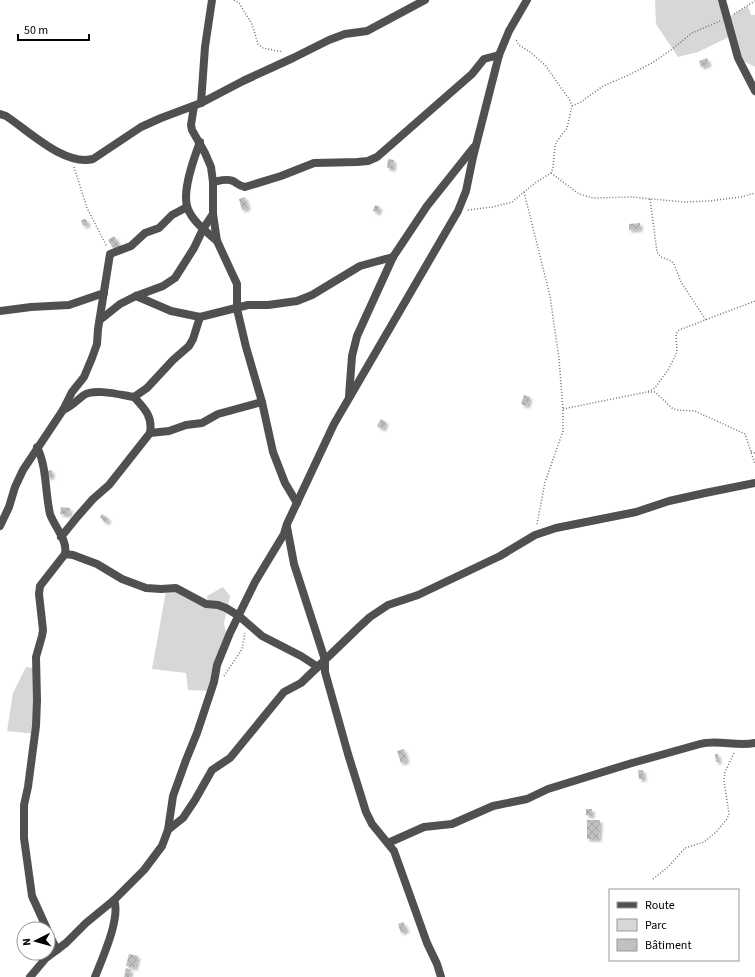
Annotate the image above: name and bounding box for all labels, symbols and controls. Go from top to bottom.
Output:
scale bar [18,16,89,42]
text: 50 m [24,22,48,39]
legend [609,889,739,961]
text: Route [645,897,675,914]
text: Parc [645,917,667,934]
north arrow [16,921,56,961]
text: Bâtiment [645,937,691,954]
text: N [19,938,34,946]

